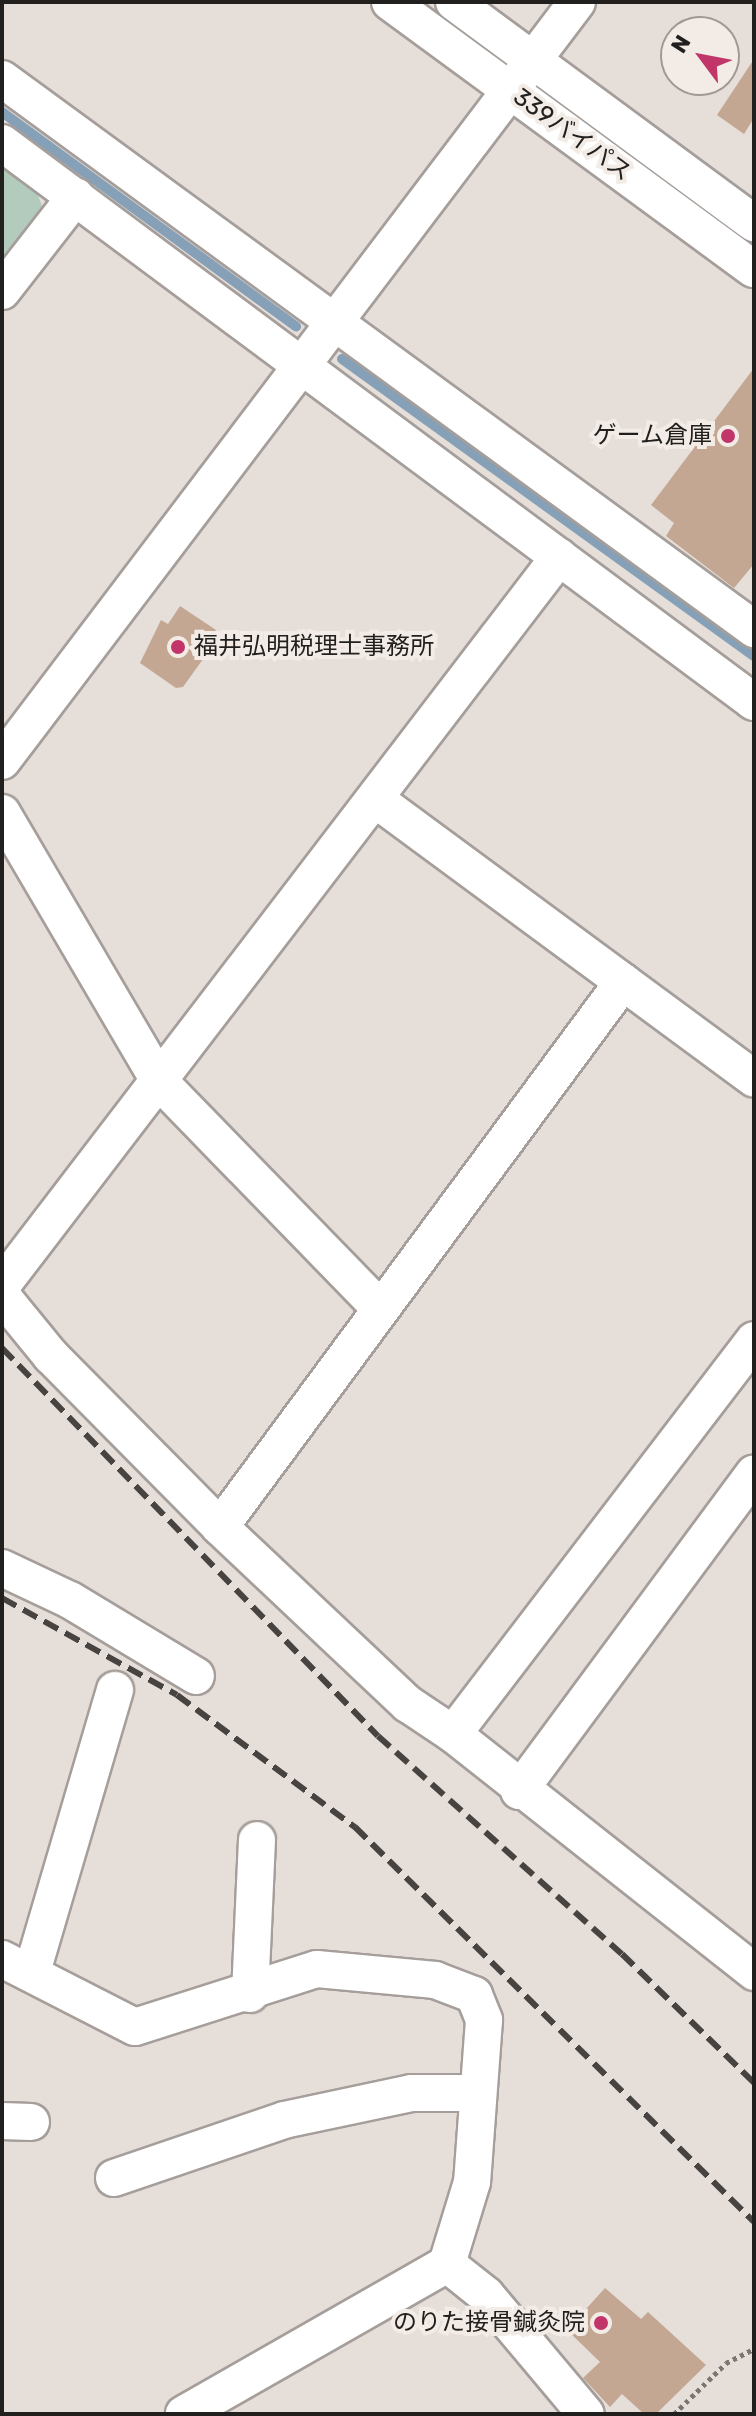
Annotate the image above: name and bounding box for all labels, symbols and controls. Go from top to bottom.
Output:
north arrow [660,16,740,96]
text: N [665,30,697,58]
street label: 339バイパス [507,82,637,188]
place label: ゲーム倉庫 [592,422,712,450]
marker: ゲーム倉庫 [719,427,737,445]
place label: 福井弘明税理士事務所 [194,633,434,661]
marker: 福井弘明税理士事務所 [169,638,187,656]
place label: のりた接骨鍼灸院 [393,2309,585,2337]
marker: のりた接骨鍼灸院 [592,2314,610,2332]

